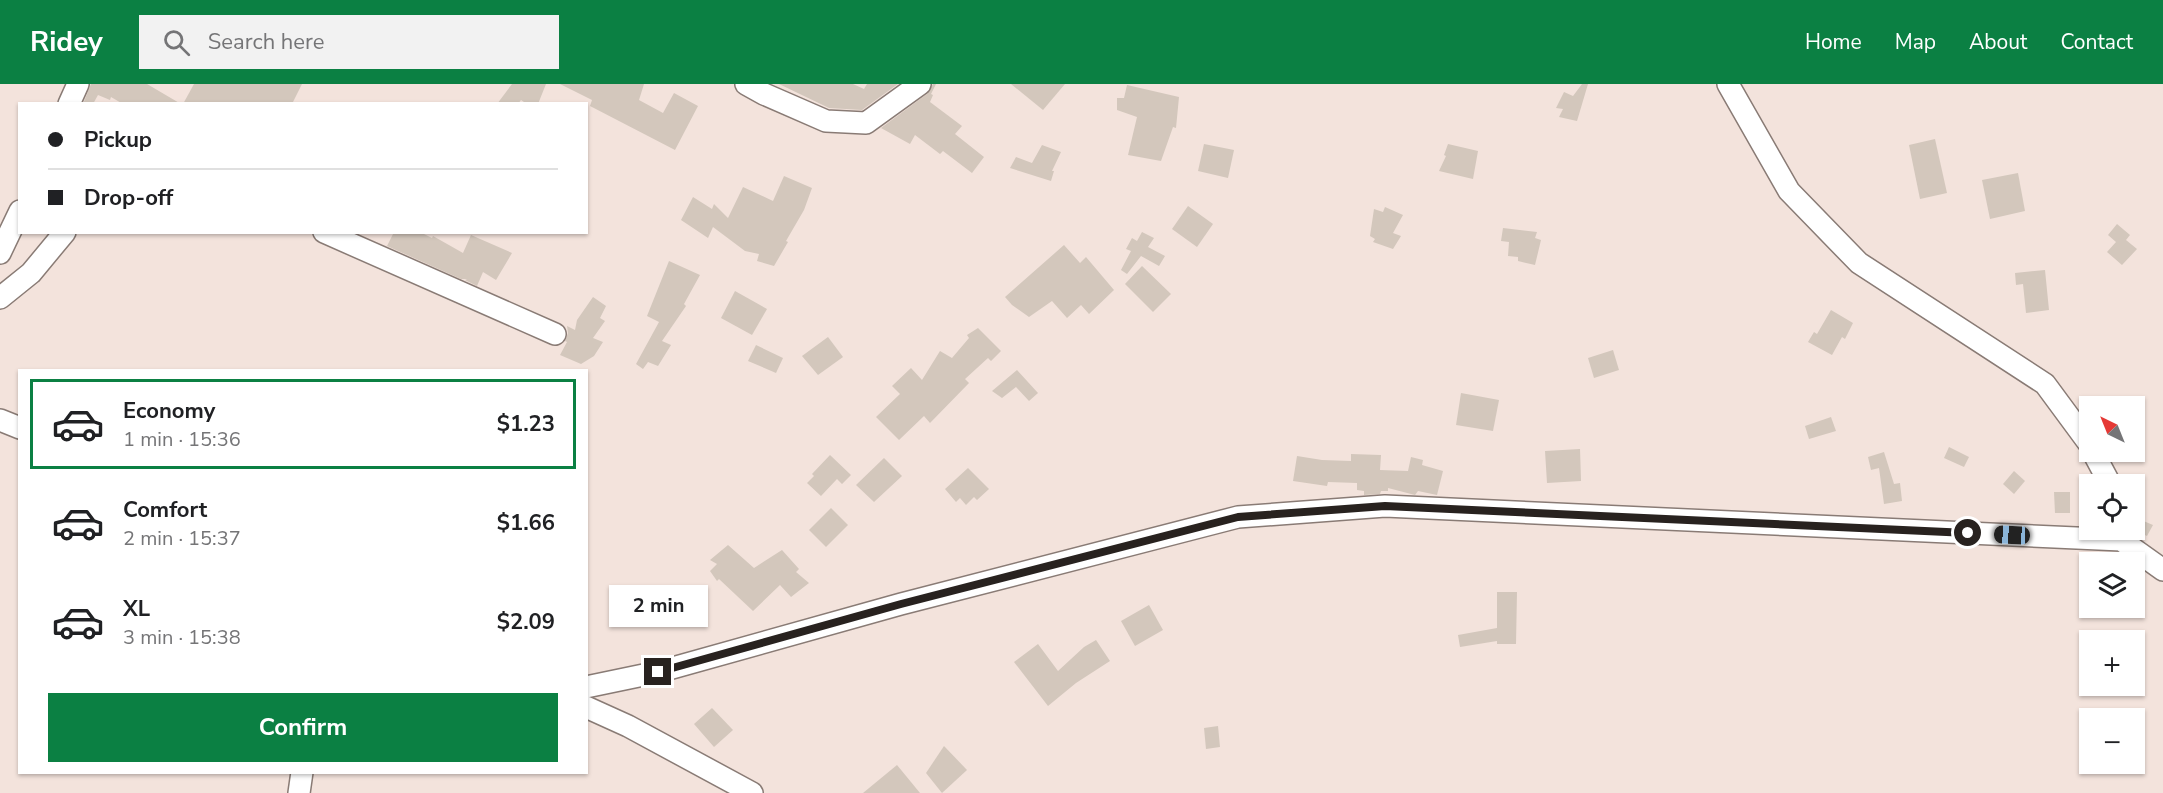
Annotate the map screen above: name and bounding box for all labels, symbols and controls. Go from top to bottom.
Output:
search box [139,15,559,69]
text: Ridey [30,23,103,61]
icon: search [160,26,193,59]
text: Search here [208,27,324,57]
text: Home [1805,28,1862,56]
text: Map [1895,28,1936,56]
text: About [1969,28,2027,56]
text: Contact [2060,28,2133,56]
text: Pickup [84,125,152,155]
text: Drop-off [84,183,173,213]
text: Economy [123,396,215,426]
north arrow [2079,396,2145,462]
map controls [2079,396,2145,774]
icon: car [51,397,105,451]
text: $1.23 [497,409,555,439]
text: 1 min · 15:36 [123,426,241,453]
button: locate [2079,474,2145,540]
text: Comfort [123,495,207,525]
icon: car [51,496,105,550]
text: $1.66 [497,508,555,538]
route start [1954,519,1981,546]
text: 2 min · 15:37 [123,525,241,552]
car [1994,525,2030,545]
button: layers [2079,552,2145,618]
callout: 2 min [608,585,708,627]
text: 2 min [633,592,684,619]
text: XL [123,594,150,624]
icon: car [51,595,105,649]
text: $2.09 [497,607,555,637]
text: 3 min · 15:38 [123,624,241,651]
button: + [2079,630,2145,696]
route end [644,658,671,685]
button: Confirm [48,693,558,762]
button: − [2079,708,2145,774]

